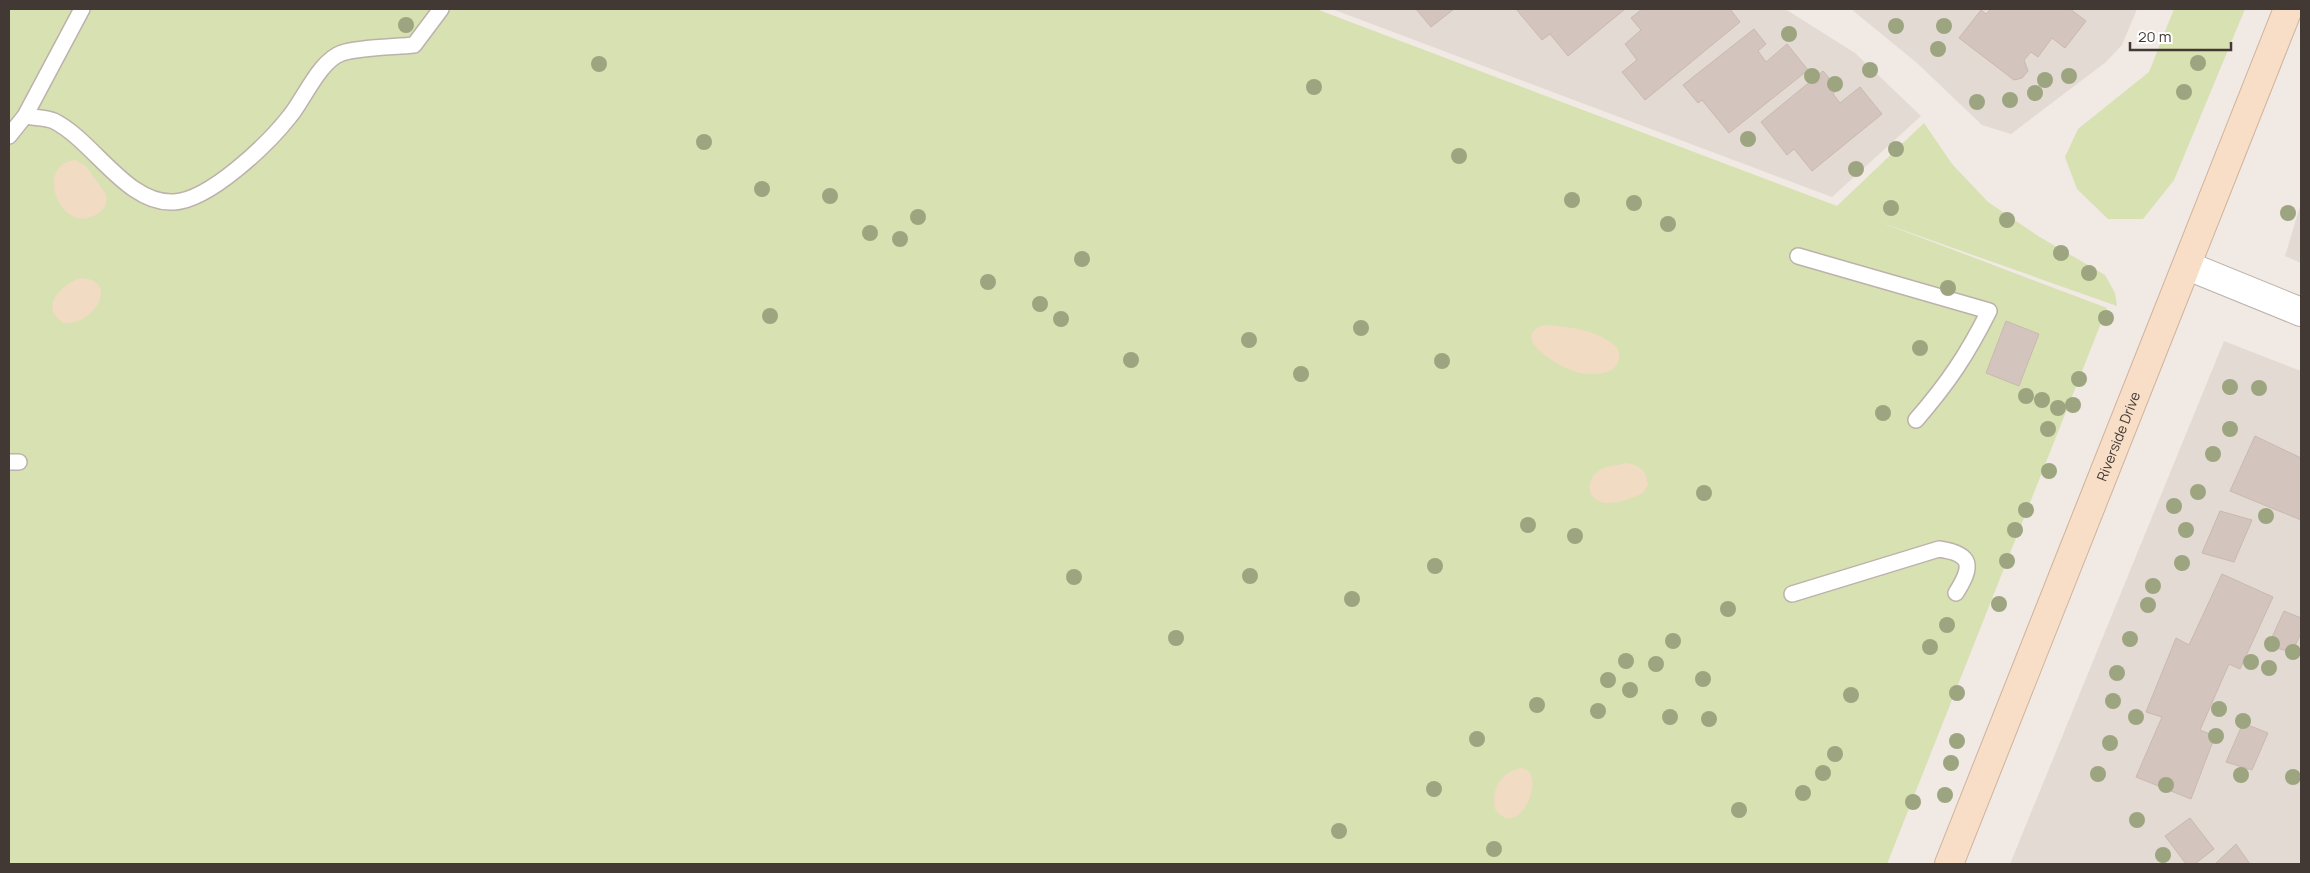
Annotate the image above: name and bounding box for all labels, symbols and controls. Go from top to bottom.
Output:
scale bar [2130,20,2231,52]
text: 20 m [2138,26,2171,47]
street label: Riverside Drive [2092,389,2144,484]

